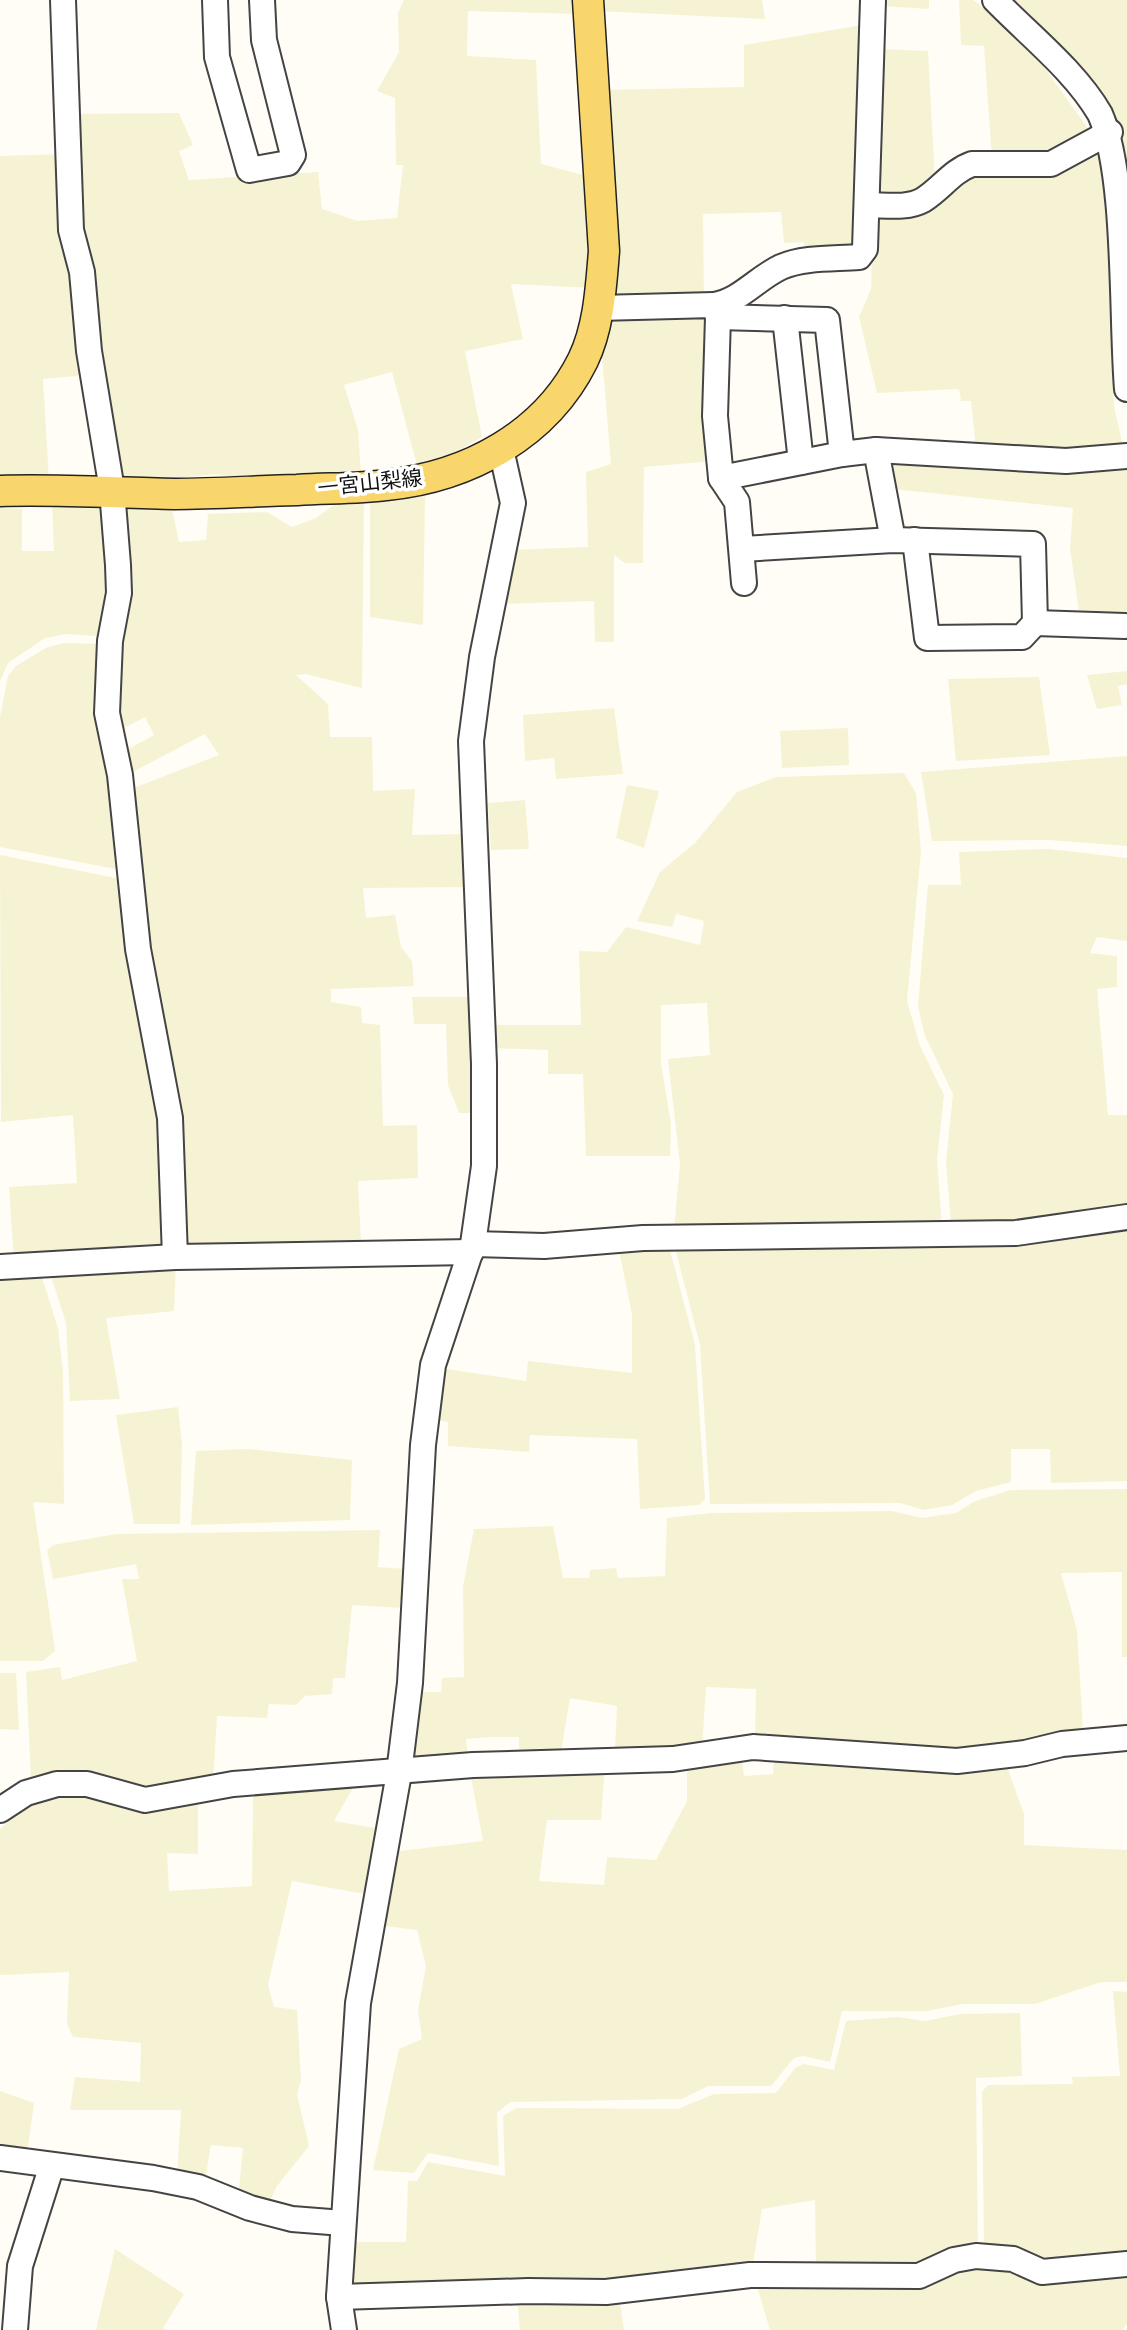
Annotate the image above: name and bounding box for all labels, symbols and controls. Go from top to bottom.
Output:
street label: 一宮山梨線 [317,466,423,500]

